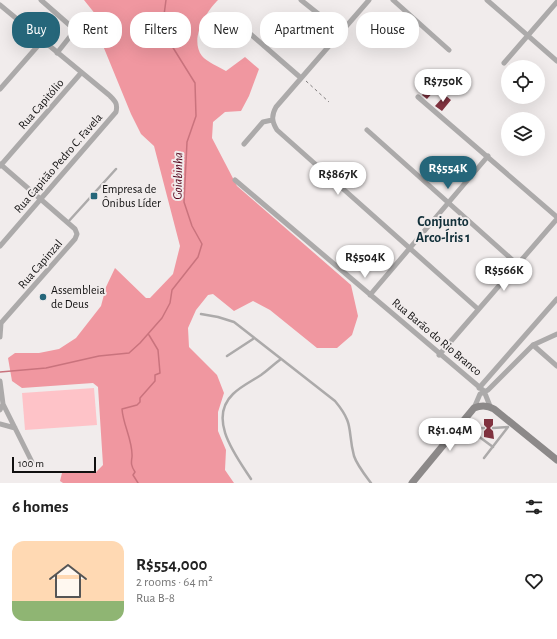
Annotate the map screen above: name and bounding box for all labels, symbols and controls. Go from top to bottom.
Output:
chip: Buy [12,12,60,48]
chip: Rent [68,12,122,48]
chip: Filters [130,12,191,48]
chip: New [199,12,252,48]
chip: Apartment [260,12,348,48]
chip: House [356,12,419,48]
map controls [501,60,545,156]
button: locate [501,60,545,104]
pin: R$750K [410,69,476,103]
text: R$750K [423,75,463,88]
street label: Rua Capitólio [16,77,66,131]
street label: Rua Capitão Pedro C. Favela [12,111,105,215]
button: layers [501,112,545,156]
water label: Goiabinha [172,152,185,200]
pin: R$554K [415,156,481,190]
pin: R$867K [305,162,371,196]
text: R$554K [429,162,467,175]
text: R$867K [318,168,358,181]
place label: Empresa de Ônibus Líder [102,183,161,209]
marker: Empresa de Ônibus Líder [89,191,99,201]
district label: Conjunto Arco-Íris 1 [416,215,470,245]
street label: Rua Capinzal [16,237,64,291]
pin: R$504K [332,245,398,279]
text: R$504K [345,251,385,264]
pin: R$566K [471,258,537,292]
text: R$566K [484,264,524,277]
place label: Assembleia de Deus [51,284,106,310]
marker: Assembleia de Deus [38,292,48,302]
street label: Rua Barão do Rio Branco [390,296,484,378]
pin: R$1.04M [413,418,487,452]
text: R$1.04M [428,424,472,437]
scale bar [12,455,96,474]
text: 100 m [18,458,44,469]
icon: filters [523,496,545,518]
text: 6 homes [12,498,68,515]
text: R$554,000 [136,556,207,573]
icon: home [44,557,92,605]
icon: heart [523,570,545,592]
text: 2 rooms · 64 m² [136,576,213,589]
text: Rua B-8 [136,592,175,605]

